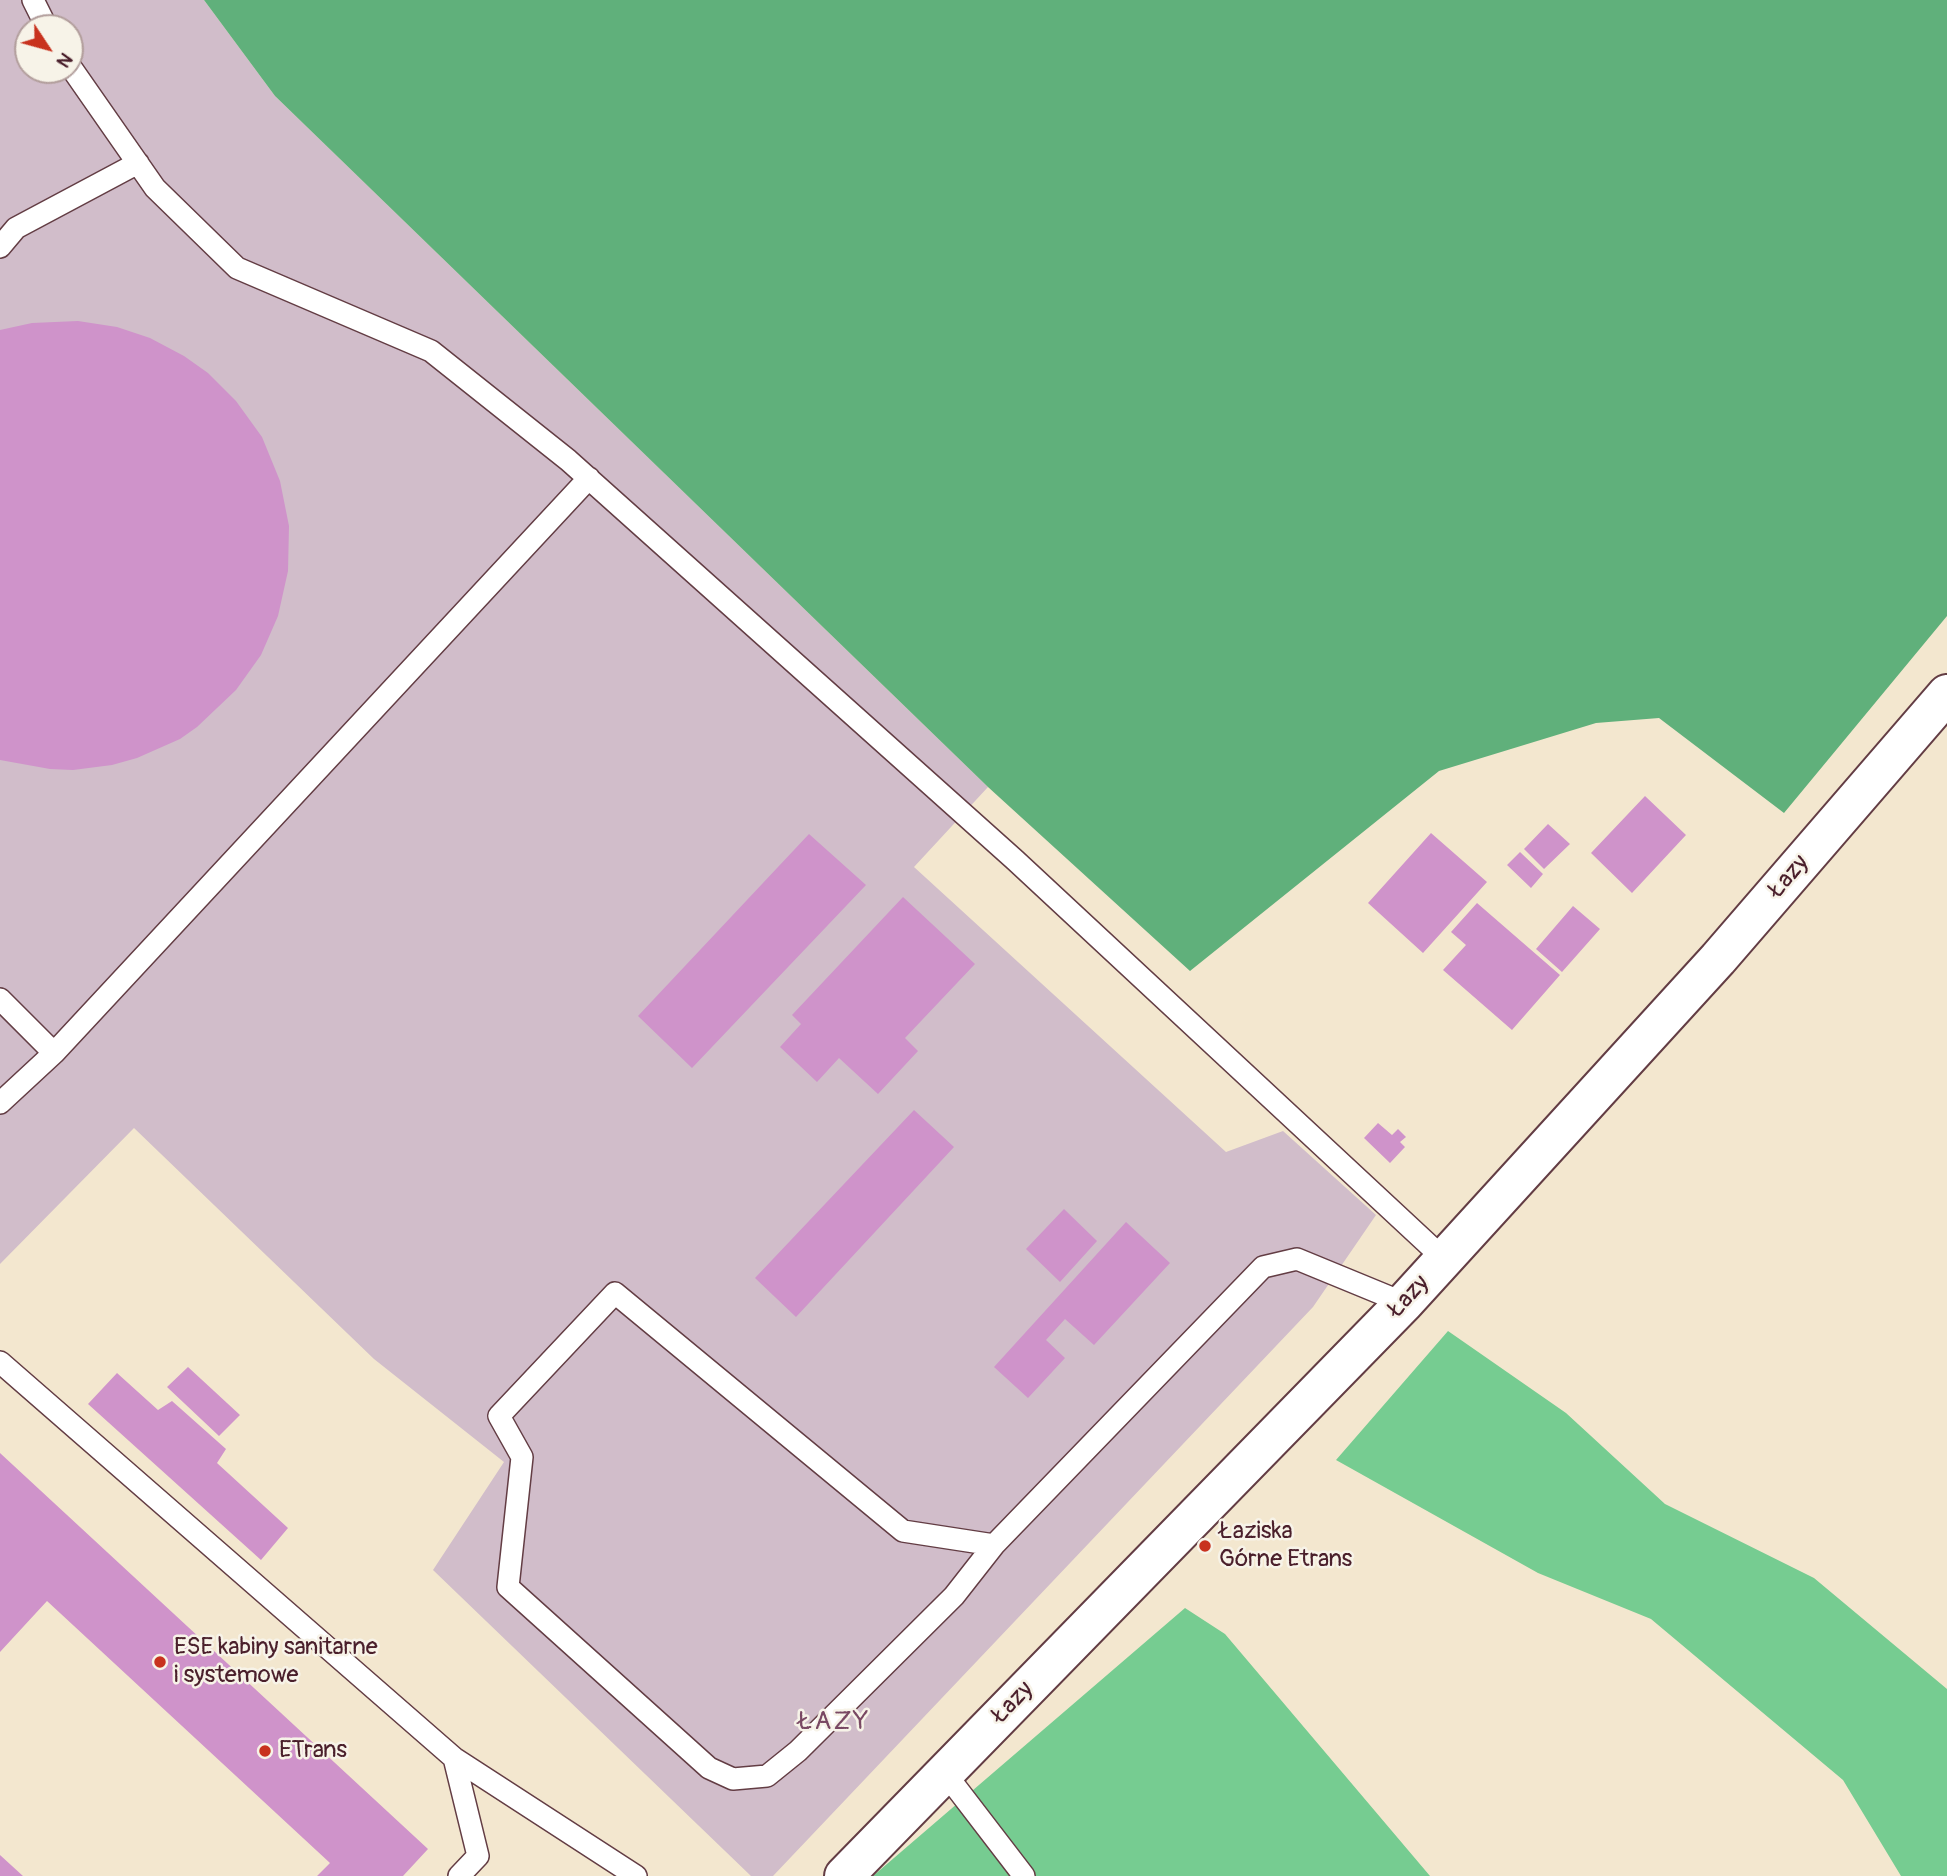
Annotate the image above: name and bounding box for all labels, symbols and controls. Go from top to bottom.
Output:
north arrow [14,14,84,84]
text: N [51,48,78,72]
street label: Łazy [1763,850,1815,904]
street label: Łazy [1382,1270,1436,1324]
place label: Łaziska Górne Etrans [1219,1518,1352,1574]
marker: Łaziska Górne Etrans [1197,1538,1213,1554]
place label: ESE kabiny sanitarne i systemowe [174,1634,378,1690]
marker: ESE kabiny sanitarne i systemowe [152,1654,168,1670]
street label: Łazy [986,1676,1040,1730]
district label: ŁAZY [798,1706,870,1738]
place label: ETrans [279,1737,347,1765]
marker: ETrans [257,1743,273,1759]

